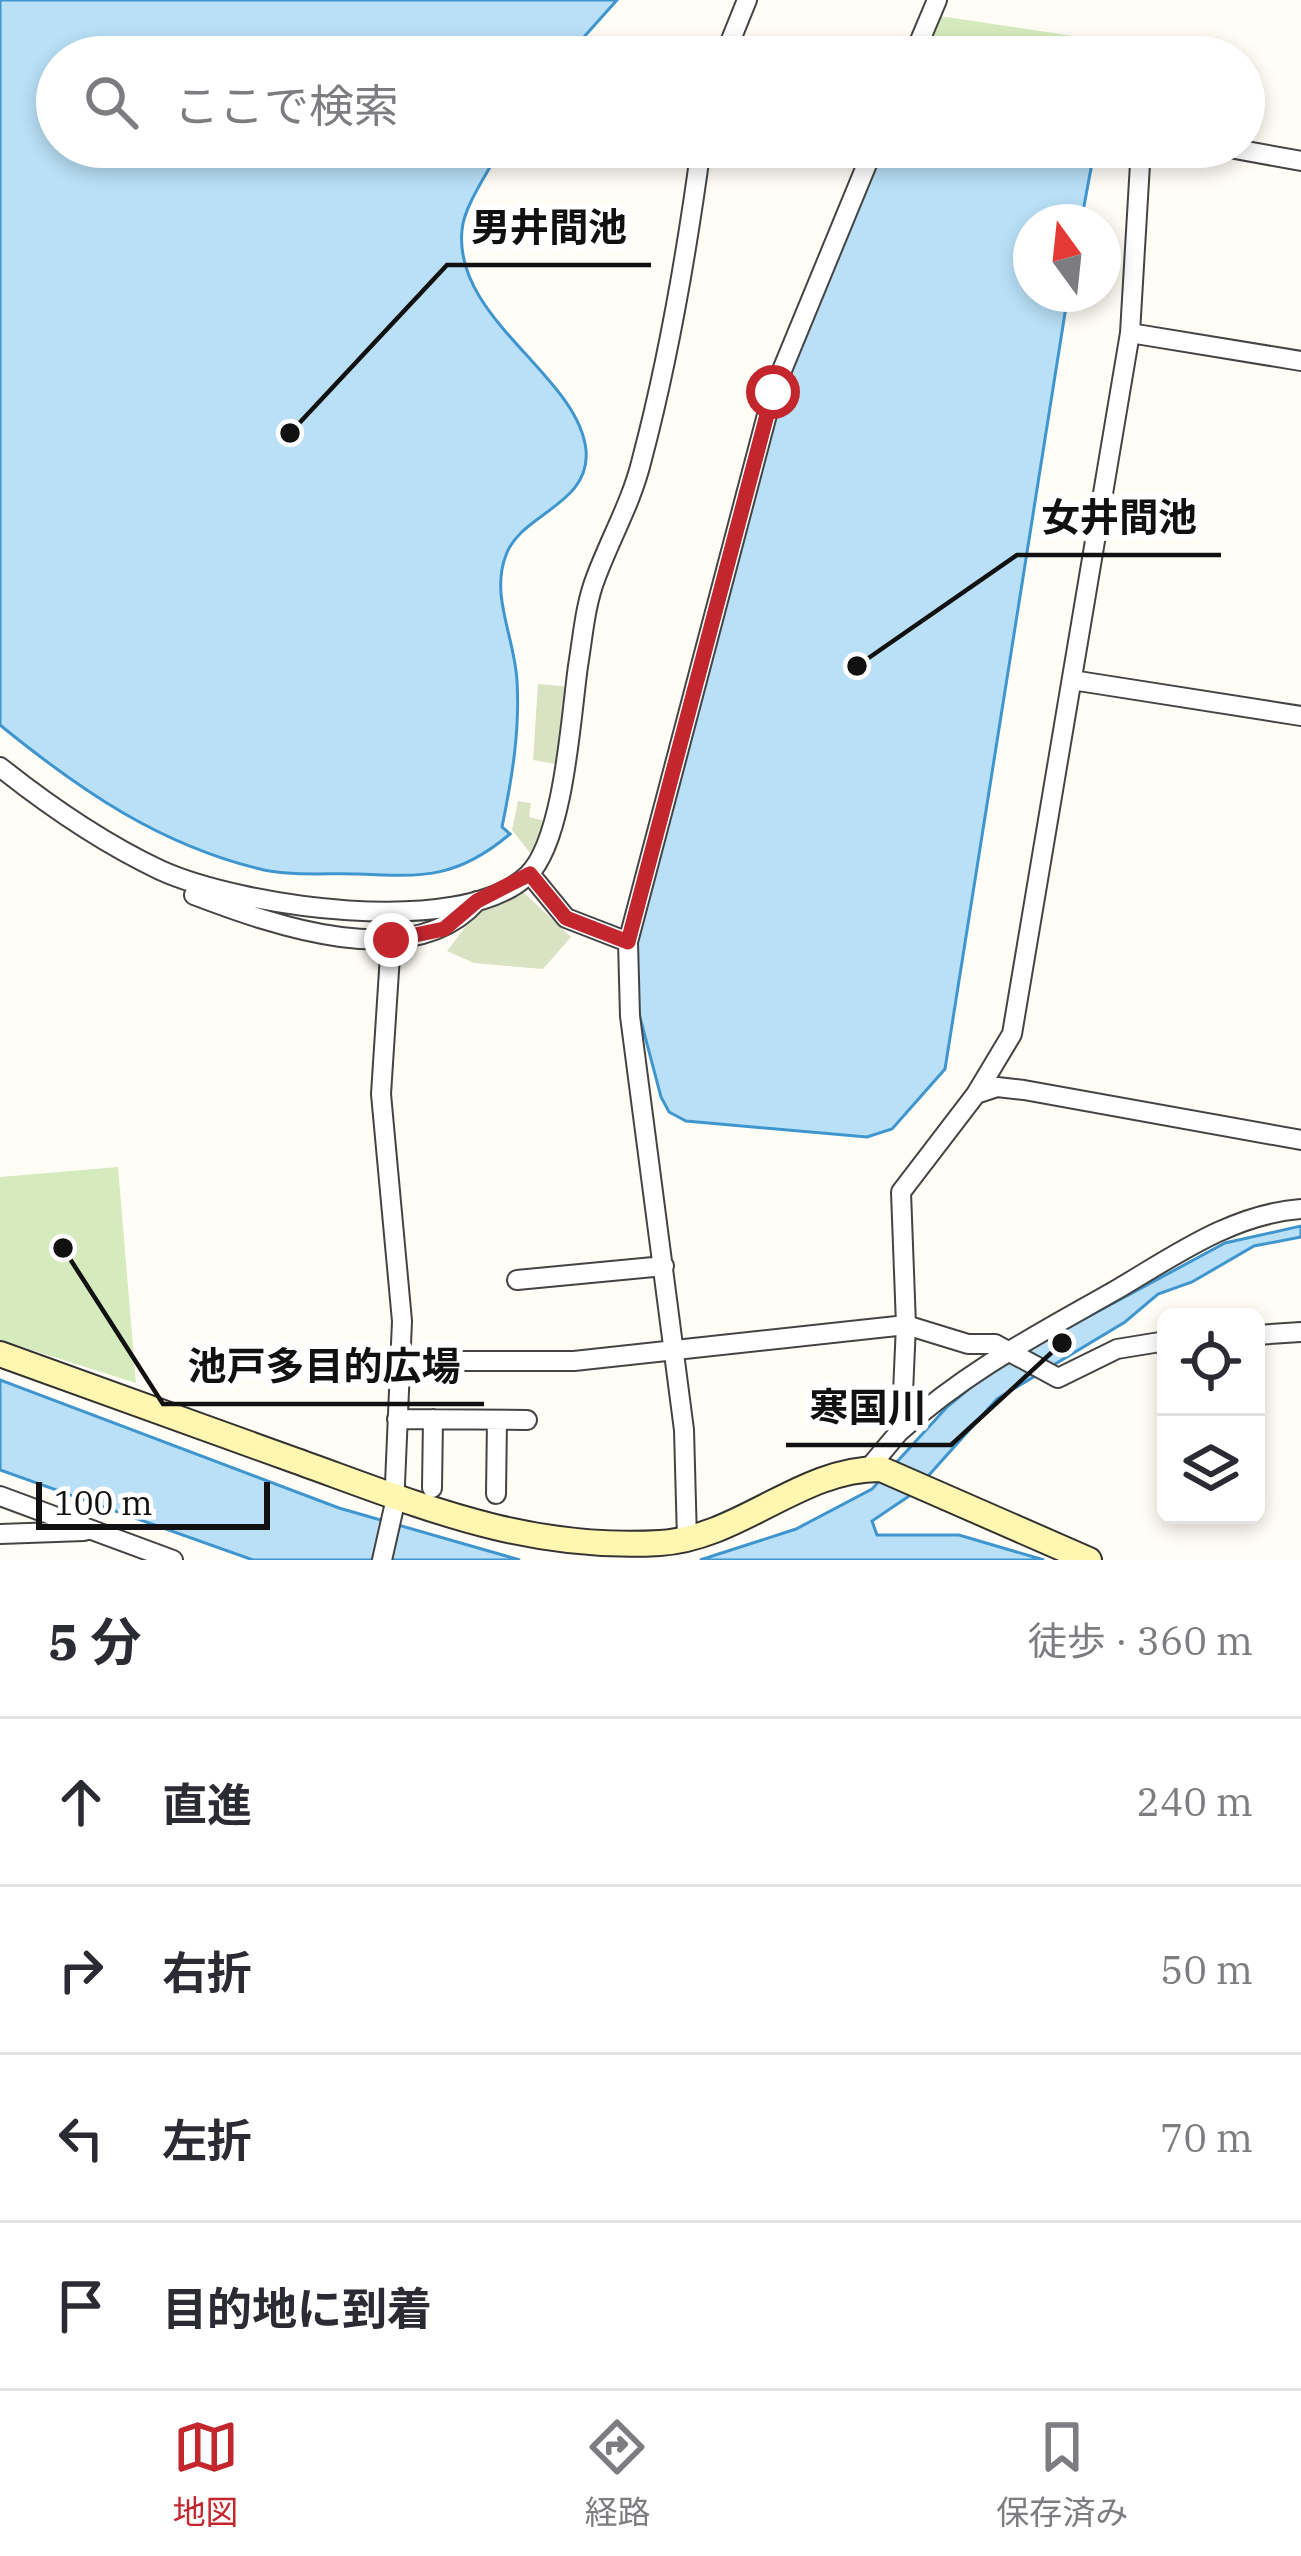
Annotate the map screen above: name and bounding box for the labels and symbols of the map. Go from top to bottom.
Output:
callout: 男井間池 [447,190,651,265]
text: 男井間池 [471,201,627,252]
north arrow [1013,204,1121,312]
route start [746,365,800,419]
callout: 女井間池 [1017,480,1221,555]
text: 女井間池 [1041,491,1197,542]
route end [364,913,418,967]
callout: 池戸多目的広場 [163,1329,484,1404]
text: 池戸多目的広場 [187,1340,461,1391]
callout: 寒国川 [786,1370,951,1445]
text: 寒国川 [809,1381,927,1432]
scale bar [36,1476,270,1529]

